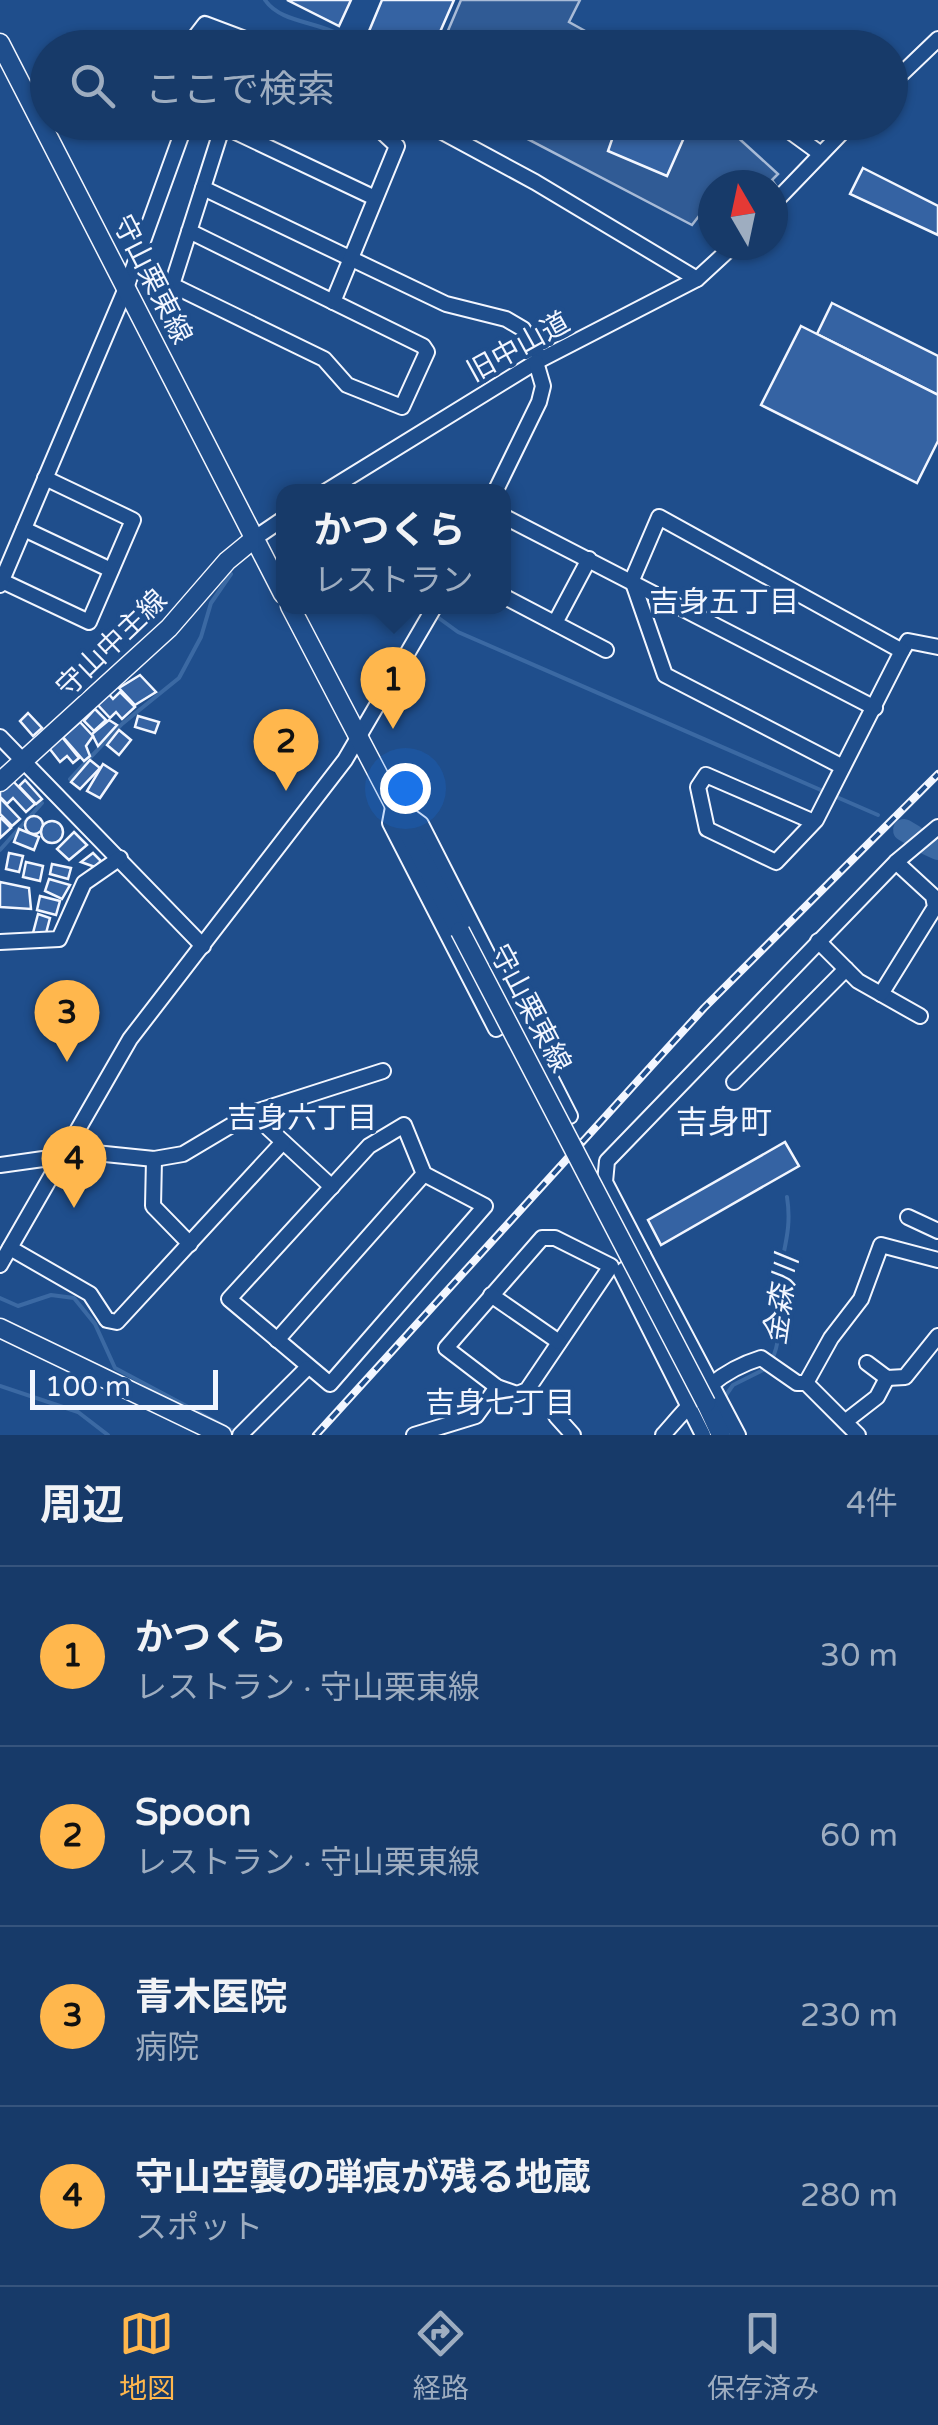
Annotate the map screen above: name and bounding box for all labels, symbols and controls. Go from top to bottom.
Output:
search box [30,30,908,140]
icon: search [65,58,120,113]
text: ここで検索 [145,67,335,113]
north arrow [698,170,788,260]
street label: 守山栗東線 [105,209,199,350]
street label: 旧中山道 [461,305,576,389]
popup [276,484,511,614]
text: かつくら [313,508,466,554]
text: レストラン [313,562,474,600]
street label: 守山中主線 [50,583,174,705]
district label: 吉身五丁目 [649,584,799,621]
pin: 1 [360,646,426,729]
pin: 2 [254,708,318,791]
your location [380,763,431,814]
street label: 守山栗東線 [482,939,578,1078]
pin: 3 [34,980,100,1062]
district label: 吉身六丁目 [227,1100,377,1137]
district label: 吉身町 [676,1104,772,1142]
pin: 4 [42,1126,106,1208]
water label: 金森川 [757,1250,806,1347]
scale bar [30,1365,218,1410]
text: 100 m [45,1370,131,1404]
district label: 吉身七丁目 [425,1385,575,1422]
text: 周辺 [40,1480,124,1531]
text: 4件 [846,1485,898,1523]
text: かつくら [135,1615,287,1661]
text: 1 [62,1637,83,1675]
text: 30 m [820,1637,898,1675]
text: レストラン · 守山栗東線 [135,1669,480,1707]
text: Spoon [135,1790,251,1836]
text: 2 [62,1817,83,1855]
text: 60 m [820,1817,898,1855]
text: レストラン · 守山栗東線 [135,1844,480,1882]
text: 青木医院 [135,1975,287,2021]
text: 3 [62,1997,83,2035]
text: 230 m [800,1997,898,2035]
text: 病院 [135,2029,199,2067]
text: 守山空襲の弾痕が残る地蔵 [135,2155,591,2201]
text: 4 [62,2177,83,2215]
text: 280 m [800,2177,898,2215]
text: スポット [135,2209,263,2247]
tab: 地図 [119,2306,175,2406]
tab: 経路 [413,2306,469,2406]
tab: 保存済み [707,2306,819,2406]

